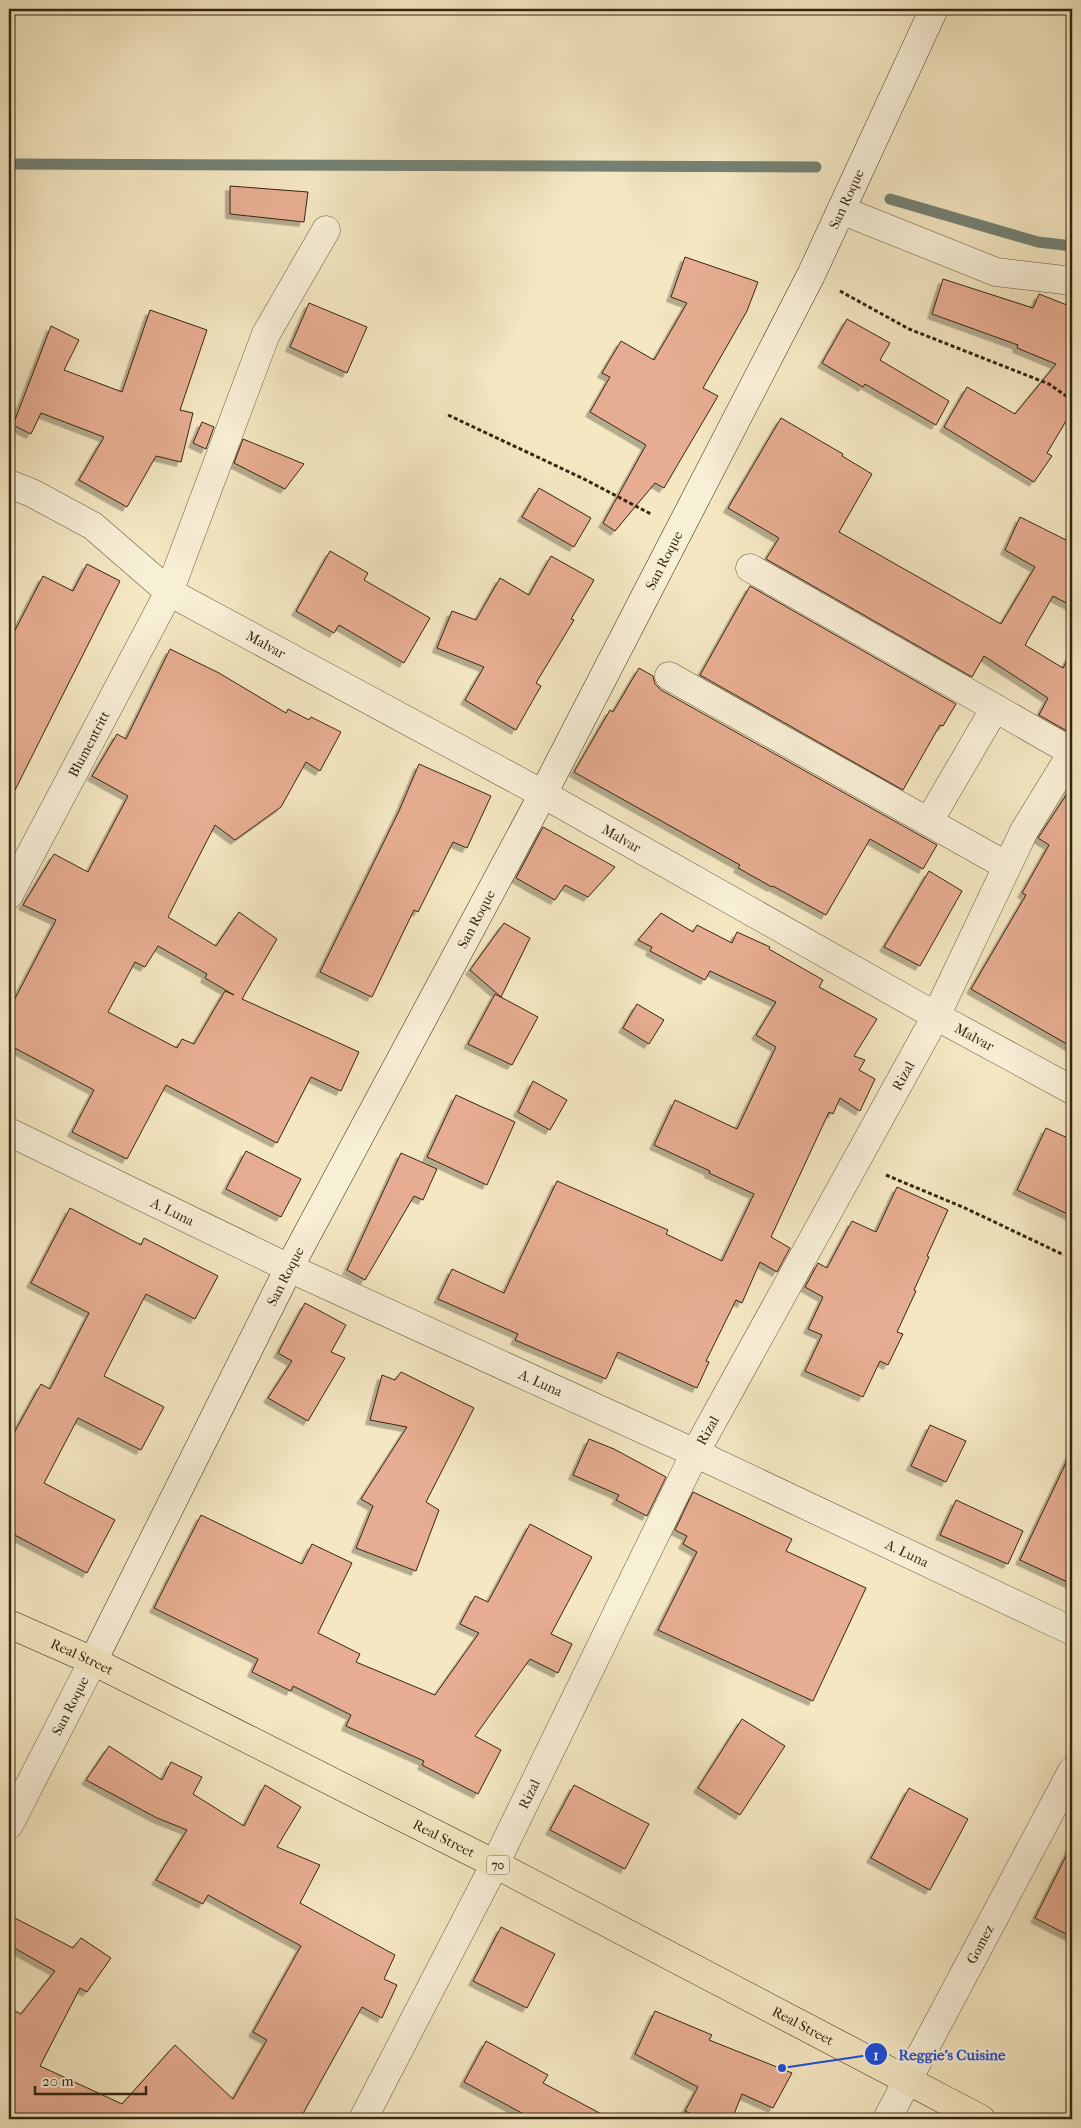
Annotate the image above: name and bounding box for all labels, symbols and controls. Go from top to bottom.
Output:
street label: San Roque [826,166,868,232]
street label: San Roque [642,528,686,593]
street label: Malvar [243,627,288,662]
street label: Blumentritt [65,708,114,780]
street label: Malvar [599,821,644,857]
street label: San Roque [454,887,499,952]
street label: Malvar [952,1020,997,1055]
street label: Rizal [889,1058,918,1094]
street label: A. Luna [147,1194,197,1230]
street label: San Roque [263,1244,308,1309]
street label: A. Luna [515,1366,566,1401]
street label: Rizal [693,1413,723,1448]
street label: A. Luna [882,1536,932,1571]
street label: Real Street [48,1635,116,1679]
street label: San Roque [48,1674,93,1738]
street label: Rizal [515,1777,544,1812]
street label: Real Street [410,1816,478,1861]
road number: 70 [487,1856,509,1874]
street label: Gomez [963,1922,998,1967]
street label: Real Street [769,2003,837,2049]
callout: Reggie's Cuisine [864,2039,1016,2069]
text: 1 [873,2046,879,2064]
text: Reggie's Cuisine [899,2046,1006,2064]
scale bar [35,2063,146,2095]
text: 20 m [42,2072,74,2090]

